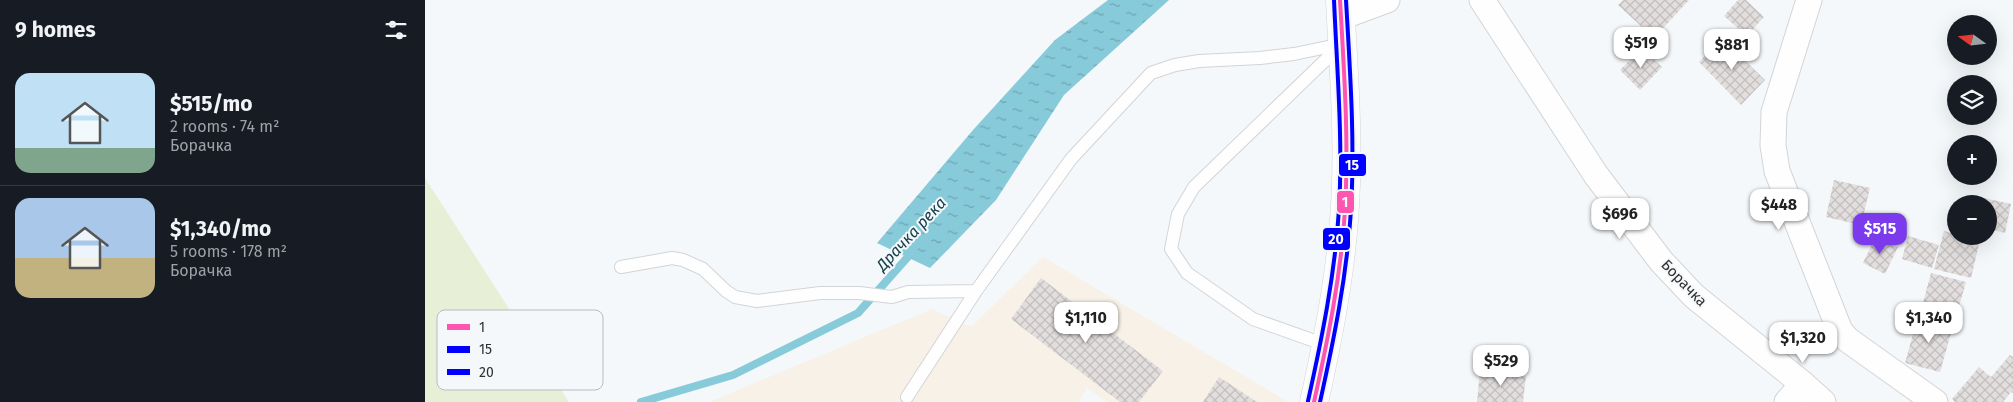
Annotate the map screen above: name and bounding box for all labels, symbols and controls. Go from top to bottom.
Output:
north arrow [1947,15,1997,65]
map controls [1947,15,1997,245]
icon: filters [382,16,410,44]
text: 9 homes [15,17,96,43]
pin: $519 [1611,27,1671,69]
pin: $881 [1702,28,1762,71]
text: $519 [1625,33,1657,52]
text: $881 [1715,35,1749,54]
button: layers [1947,75,1997,125]
text: $515/mo [170,91,252,117]
icon: home [55,93,115,153]
text: 2 rooms · 74 m² [170,117,279,136]
button: + [1947,135,1997,185]
text: Борачка [170,136,232,155]
line badge: 15 [1338,153,1367,177]
text: 15 [1345,157,1359,174]
pin: $448 [1749,188,1809,231]
line badge: 1 [1336,190,1355,214]
water label: Драчка река [871,193,950,276]
text: 1 [1342,194,1348,211]
text: $448 [1761,195,1797,214]
button: − [1947,195,1997,245]
pin: $696 [1590,198,1650,240]
text: $696 [1602,204,1638,223]
pin: $515 [1850,212,1910,255]
text: $1,340/mo [170,216,271,242]
icon: home [55,218,115,278]
text: $515 [1864,219,1896,238]
line badge: 20 [1322,227,1351,251]
text: 20 [1328,231,1344,248]
text: 5 rooms · 178 m² [170,242,287,261]
street label: Борачка [1657,256,1711,310]
text: Борачка [170,261,232,280]
pin: $1,110 [1045,302,1127,344]
pin: $1,340 [1888,302,1970,344]
text: $1,110 [1065,308,1107,327]
text: $1,340 [1906,308,1952,327]
legend [437,310,603,390]
text: 1 [479,319,485,336]
pin: $1,320 [1762,322,1844,364]
text: $1,320 [1780,328,1826,347]
text: 15 [479,341,492,358]
pin: $529 [1471,344,1531,387]
text: $529 [1484,351,1518,370]
text: 20 [479,364,494,381]

